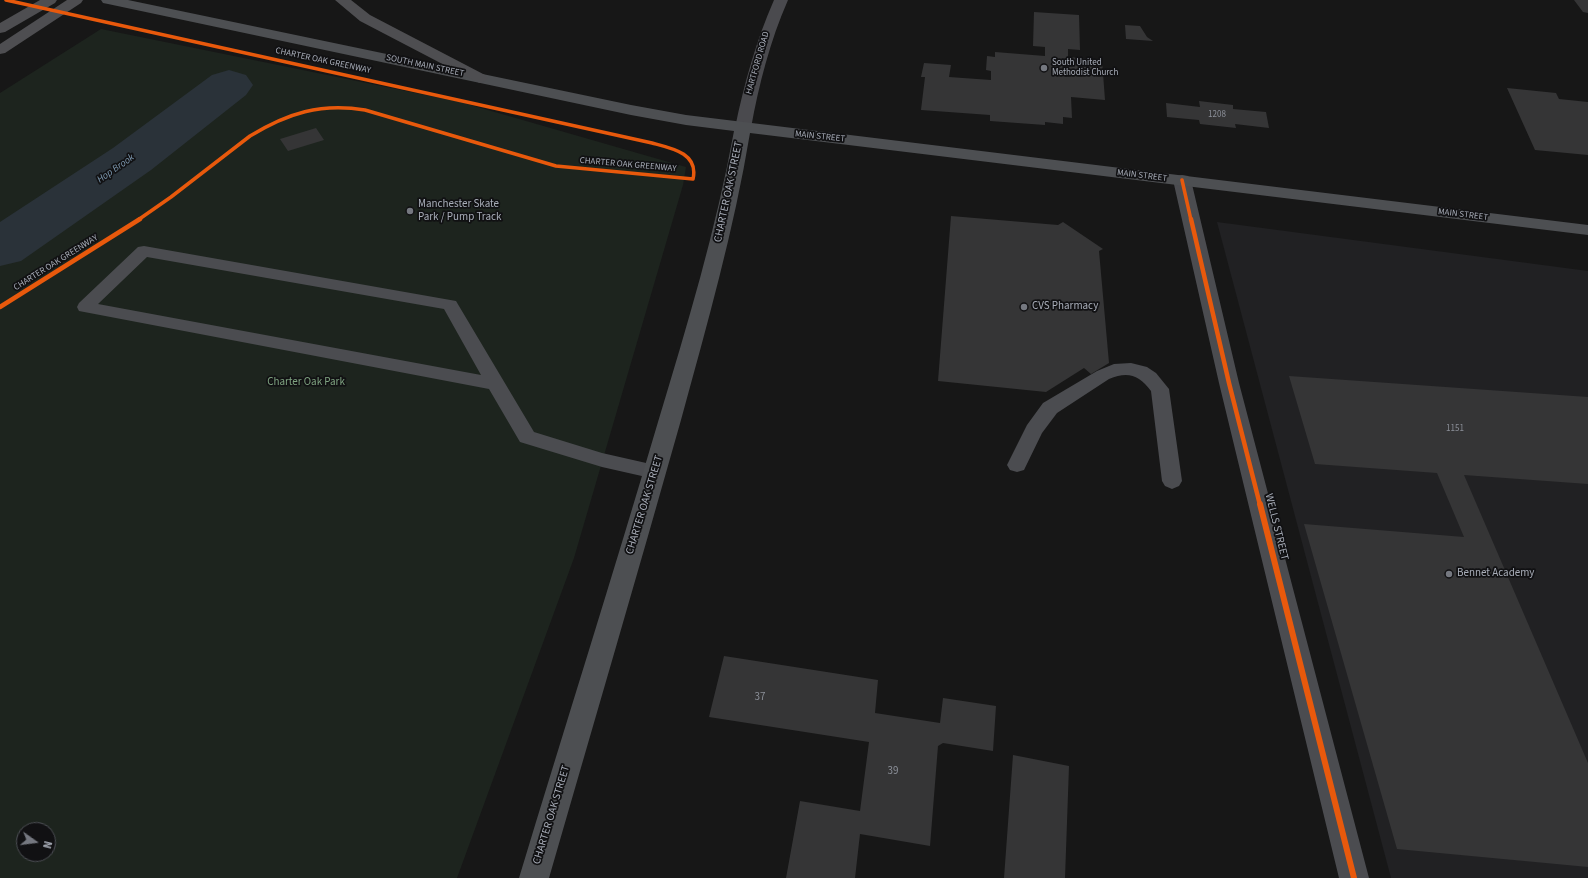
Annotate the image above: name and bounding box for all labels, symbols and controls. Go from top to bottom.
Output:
street label: HARTFORD ROAD [744,30,772,96]
street label: CHARTER OAK GREENWAY [274,46,372,76]
street label: SOUTH MAIN STREET [385,52,465,80]
place label: South United Methodist Church [1052,58,1118,79]
marker: South United Methodist Church [1039,63,1049,73]
house number: 1208 [1208,110,1226,120]
street label: MAIN STREET [794,129,846,145]
street label: CHARTER OAK STREET [712,140,746,244]
water label: Hop Brook [95,152,137,186]
street label: CHARTER OAK GREENWAY [579,155,677,175]
street label: MAIN STREET [1116,168,1168,184]
place label: Manchester Skate Park / Pump Track [418,198,501,224]
marker: Manchester Skate Park / Pump Track [405,206,415,216]
street label: MAIN STREET [1437,207,1489,223]
street label: CHARTER OAK GREENWAY [12,233,100,293]
place label: CVS Pharmacy [1032,300,1098,314]
marker: CVS Pharmacy [1019,302,1029,312]
park label: Charter Oak Park [267,376,345,390]
house number: 1151 [1446,424,1464,434]
street label: CHARTER OAK STREET [624,454,666,556]
street label: WELLS STREET [1261,492,1291,562]
place label: Bennet Academy [1457,567,1534,581]
marker: Bennet Academy [1444,569,1454,579]
house number: 37 [755,691,765,705]
street label: CHARTER OAK STREET [531,764,573,866]
house number: 39 [888,765,898,779]
north arrow [16,822,56,862]
text: N [39,839,55,850]

